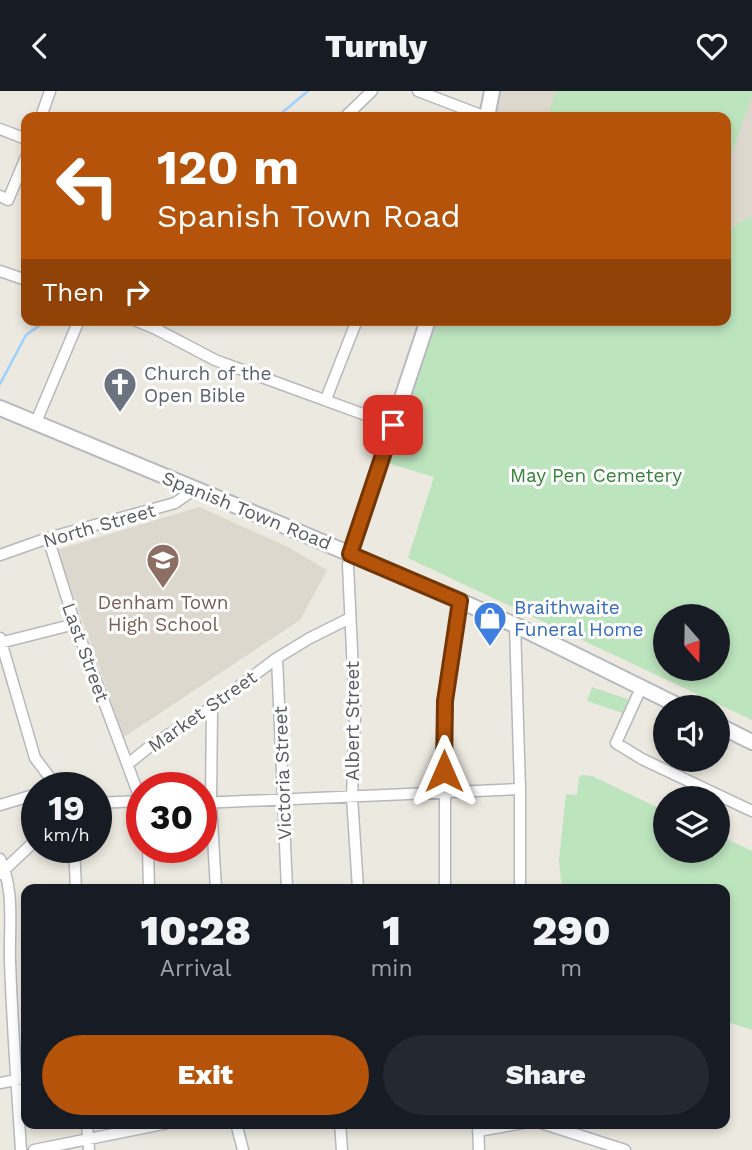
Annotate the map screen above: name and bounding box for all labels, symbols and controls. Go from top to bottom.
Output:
icon: back [21,27,59,65]
text: Turnly [325,27,427,65]
icon: heart [693,27,731,65]
text: 120 m [157,138,299,196]
icon: left [42,140,133,231]
text: Spanish Town Road [157,197,461,235]
icon: right [118,273,156,311]
text: Then [42,277,104,307]
place label: Church of the Open Bible [144,362,272,407]
church icon: Church of the Open Bible [101,365,139,414]
pin [363,395,423,455]
icon: arrive [374,406,412,444]
park label: May Pen Cemetery [510,464,682,487]
street label: Spanish Town Road [159,466,335,555]
street label: North Street [40,498,158,552]
school or university icon: Denham Town High School [144,541,182,590]
place label: Denham Town High School [97,591,229,636]
place label: Braithwaite Funeral Home [514,596,643,641]
street label: Last Street [57,599,114,705]
shop icon: Braithwaite Funeral Home [471,599,509,648]
north arrow [653,604,730,681]
map controls [653,604,730,863]
street label: Albert Street [341,661,364,781]
street label: Market Street [144,665,261,757]
button: sound [653,695,730,772]
street label: Victoria Street [269,706,296,840]
position arrow [407,734,481,808]
speed limit sign: 30 [126,772,217,863]
button: layers [653,786,730,863]
text: 19 [48,787,85,829]
text: km/h [43,824,90,845]
text: 10:28 [140,906,251,955]
text: 1 [382,906,401,955]
text: 290 [532,906,611,955]
text: Arrival [160,955,232,982]
text: min [370,955,413,982]
text: m [560,955,582,982]
button: Exit [42,1035,369,1115]
button: Share [383,1035,709,1115]

